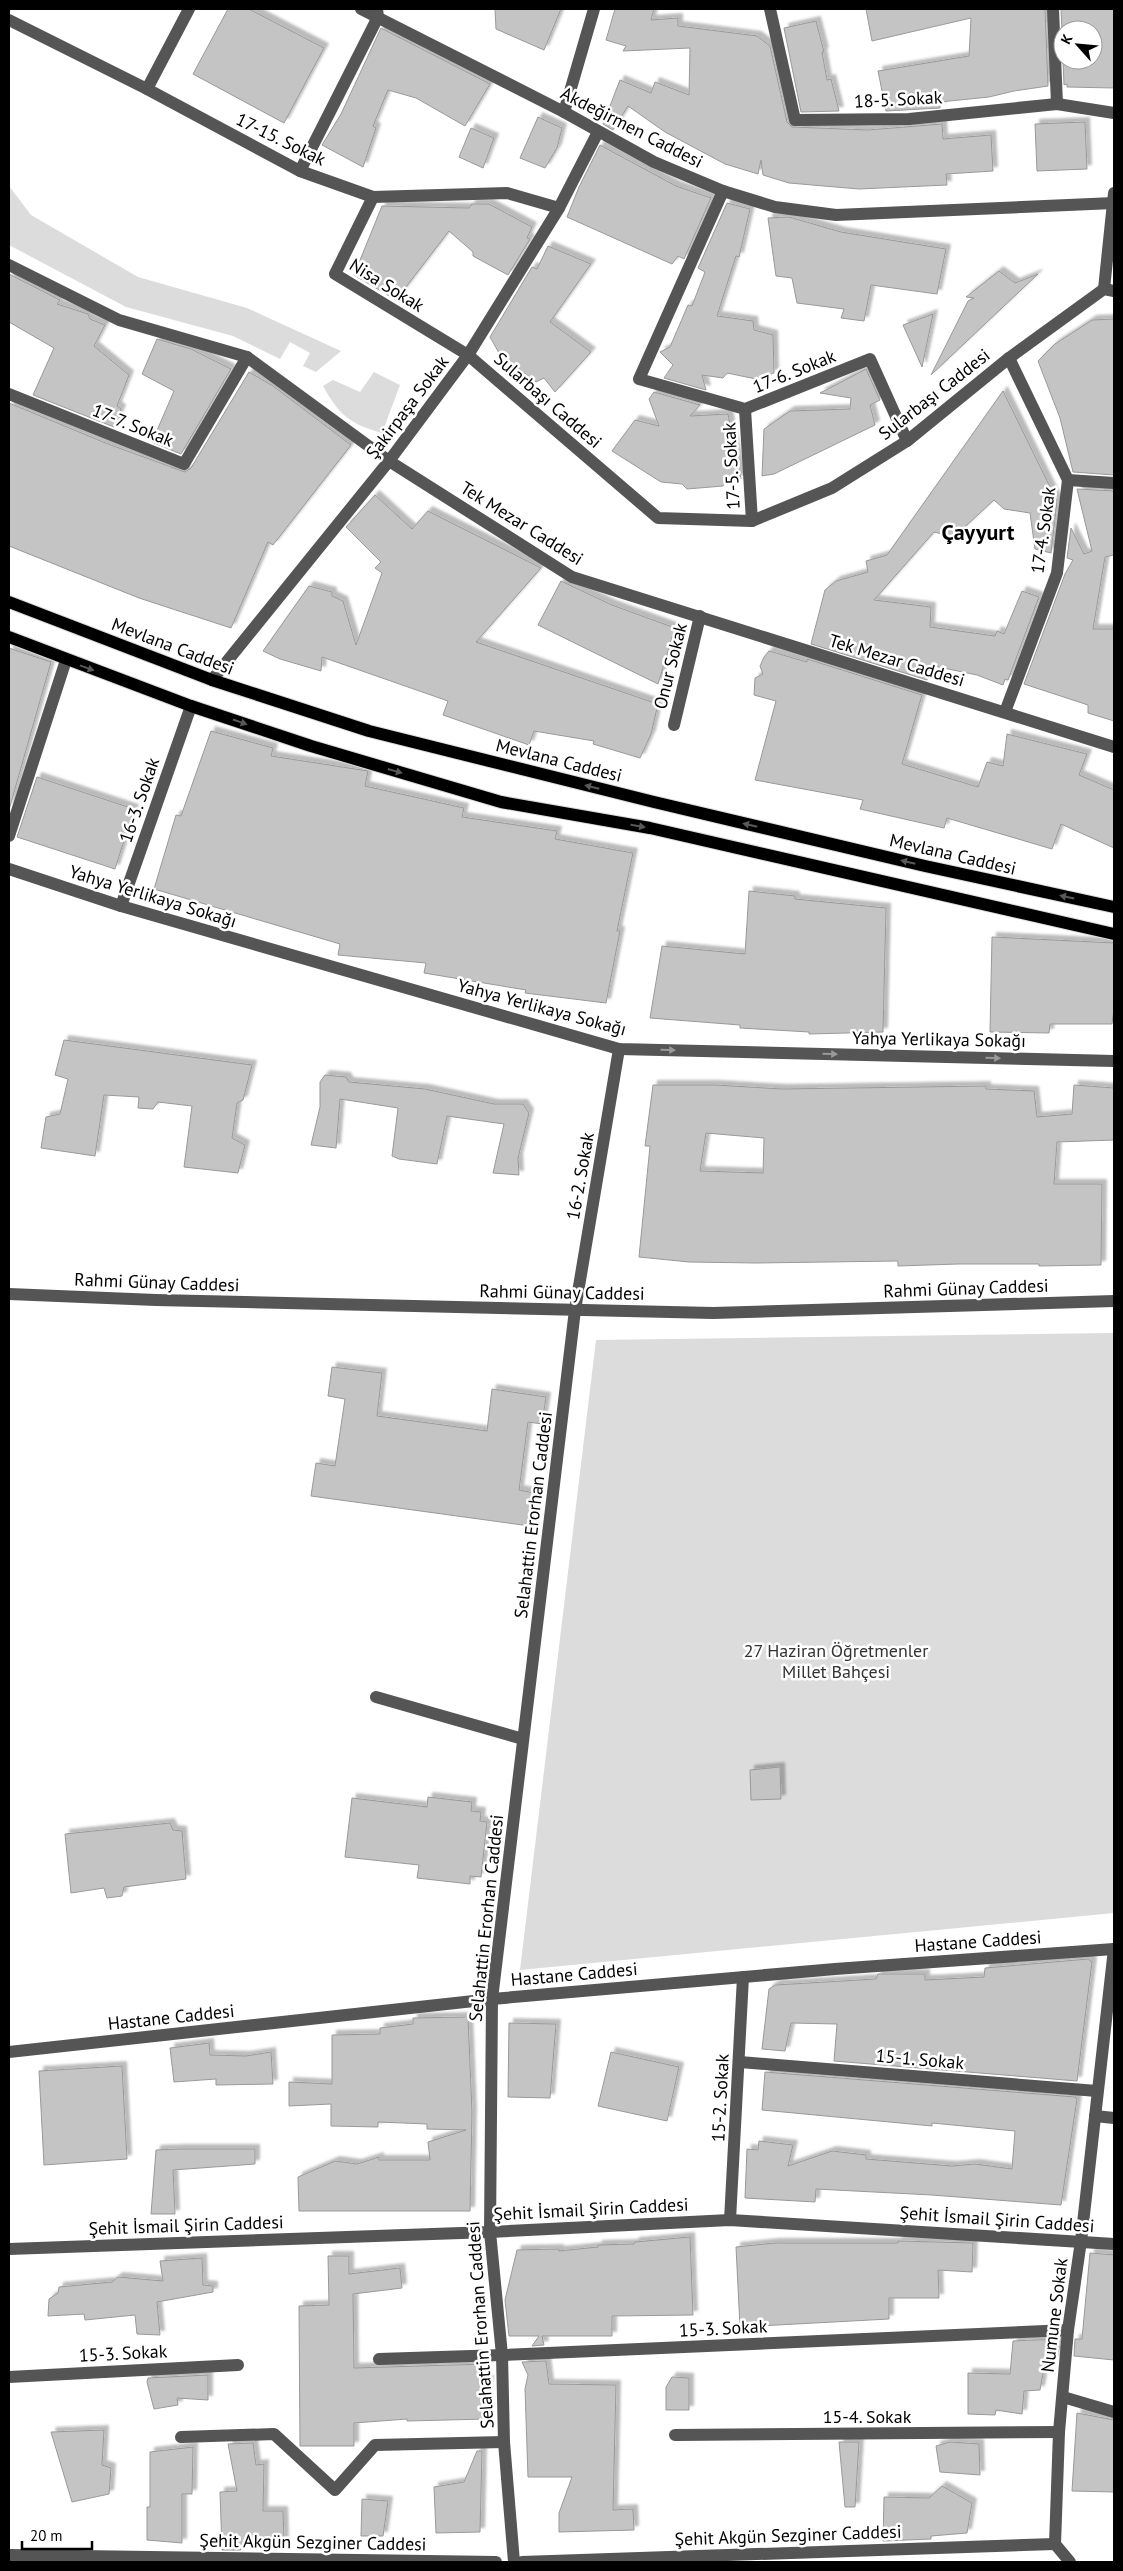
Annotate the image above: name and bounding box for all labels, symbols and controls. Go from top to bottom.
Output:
north arrow [1053,20,1103,70]
text: K [1056,31,1077,47]
street label: Akdeğirmen Caddesi [557,81,707,173]
street label: 18-5. Sokak [853,85,943,113]
street label: 17-15. Sokak [232,107,330,171]
street label: Nisa Sokak [345,253,429,317]
street label: Sularbaşı Caddesi [874,343,994,445]
street label: 17-6. Sokak [749,344,839,398]
street label: Sularbaşı Caddesi [489,347,607,453]
street label: Şakirpaşa Sokak [361,351,454,463]
street label: 17-7. Sokak [89,398,177,452]
street label: 17-5. Sokak [717,421,745,510]
street label: Tek Mezar Caddesi [456,476,588,570]
street label: 17-4. Sokak [1026,485,1061,575]
district label: Çayyurt [942,518,1015,546]
street label: Mevlana Caddesi [109,612,237,680]
street label: Onur Sokak [648,620,692,712]
street label: Tek Mezar Caddesi [826,628,968,692]
one-way arrow [79,665,94,672]
one-way arrow [232,719,247,726]
street label: Mevlana Caddesi [494,733,624,787]
street label: 16-3. Sokak [114,754,164,846]
one-way arrow [387,767,402,775]
one-way arrow [584,782,599,790]
one-way arrow [742,821,757,829]
one-way arrow [630,822,646,830]
street label: Mevlana Caddesi [887,828,1019,880]
one-way arrow [900,858,915,866]
street label: Yahya Yerlikaya Sokağı [66,860,240,932]
one-way arrow [1058,892,1074,900]
street label: Yahya Yerlikaya Sokağı [455,973,629,1041]
street label: Yahya Yerlikaya Sokağı [852,1026,1026,1052]
one-way arrow [660,1046,676,1054]
one-way arrow [822,1050,838,1058]
one-way arrow [985,1054,1001,1062]
street label: 16-2. Sokak [561,1130,599,1222]
street label: Rahmi Günay Caddesi [74,1268,240,1296]
street label: Rahmi Günay Caddesi [883,1274,1049,1302]
street label: Rahmi Günay Caddesi [479,1279,645,1305]
street label: Selahattin Erorhan Caddesi [509,1410,557,1620]
park label: 27 Haziran Öğretmenler Millet Bahçesi [744,1639,928,1683]
street label: Selahattin Erorhan Caddesi [464,1813,508,2023]
street label: Hastane Caddesi [914,1925,1042,1957]
street label: Hastane Caddesi [510,1957,638,1991]
street label: Hastane Caddesi [107,1999,235,2035]
street label: 15-1. Sokak [875,2044,965,2074]
street label: 15-2. Sokak [706,2053,734,2143]
street label: Şehit İsmail Şirin Caddesi [493,2192,689,2226]
street label: Şehit İsmail Şirin Caddesi [899,2201,1095,2237]
street label: Şehit İsmail Şirin Caddesi [88,2210,284,2240]
street label: Selahattin Erorhan Caddesi [461,2220,499,2430]
street label: Numune Sokak [1036,2256,1072,2374]
street label: 15-3. Sokak [678,2314,768,2342]
street label: 15-3. Sokak [78,2339,168,2367]
street label: 15-4. Sokak [823,2405,912,2428]
scale bar [22,2518,92,2550]
street label: Şehit Akgün Sezginer Caddesi [674,2520,902,2550]
text: 20 m [30,2526,63,2545]
street label: Şehit Akgün Sezginer Caddesi [199,2529,427,2555]

